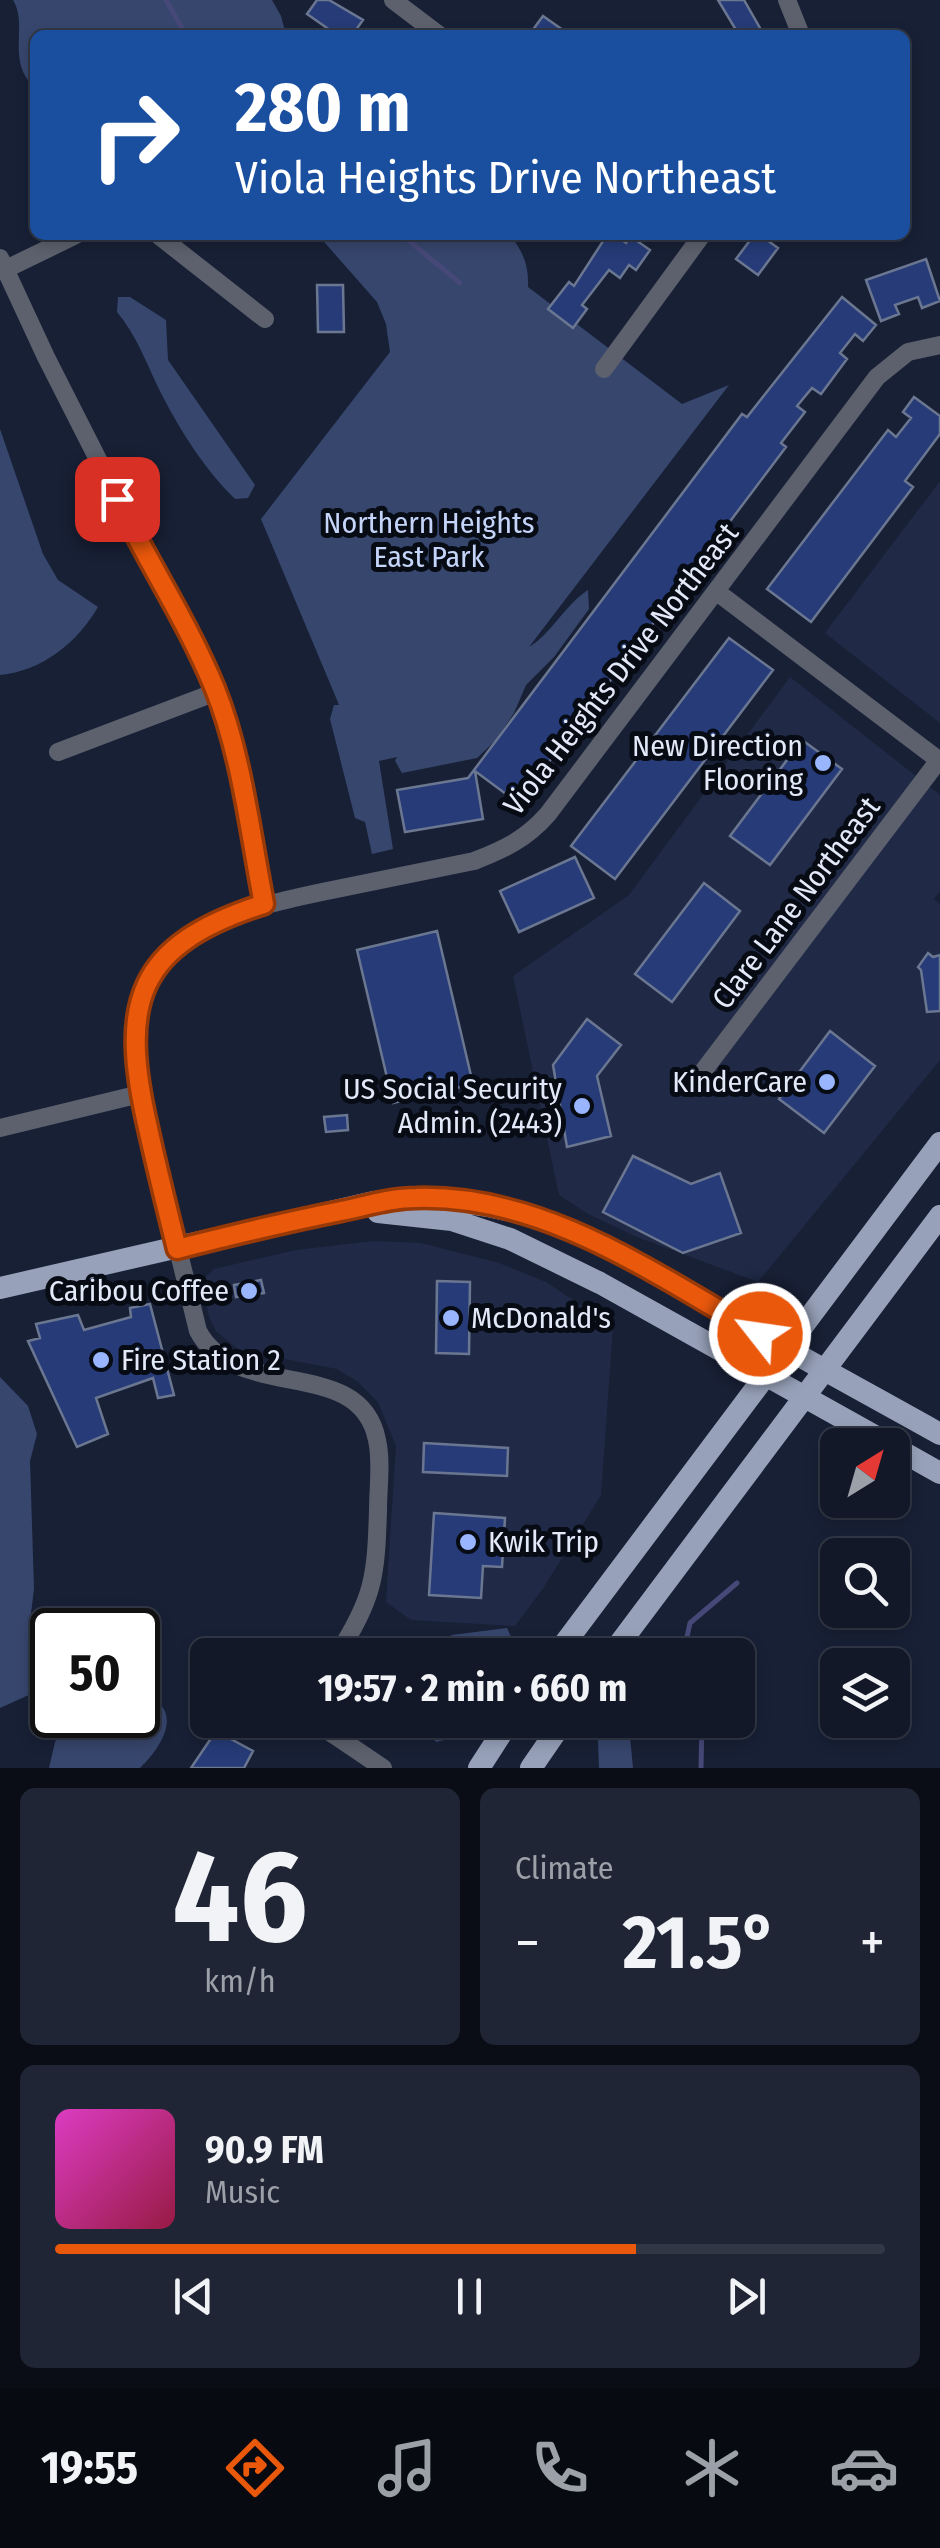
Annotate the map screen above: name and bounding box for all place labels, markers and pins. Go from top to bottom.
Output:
pin [75,457,160,542]
place label: New Direction Flooring [632,728,804,798]
marker: New Direction Flooring [812,752,834,774]
place label: KinderCare [672,1064,807,1100]
place label: US Social Security Admin. (2443) [343,1071,563,1141]
marker: KinderCare [816,1071,838,1093]
marker: US Social Security Admin. (2443) [571,1095,593,1117]
place label: Caribou Coffee [49,1273,229,1309]
marker: Caribou Coffee [238,1280,260,1302]
place label: McDonald's [471,1300,611,1336]
marker: McDonald's [440,1307,462,1329]
place label: Fire Station 2 [121,1342,281,1378]
marker: Fire Station 2 [90,1349,112,1371]
place label: Kwik Trip [488,1524,599,1560]
marker: Kwik Trip [457,1531,479,1553]

